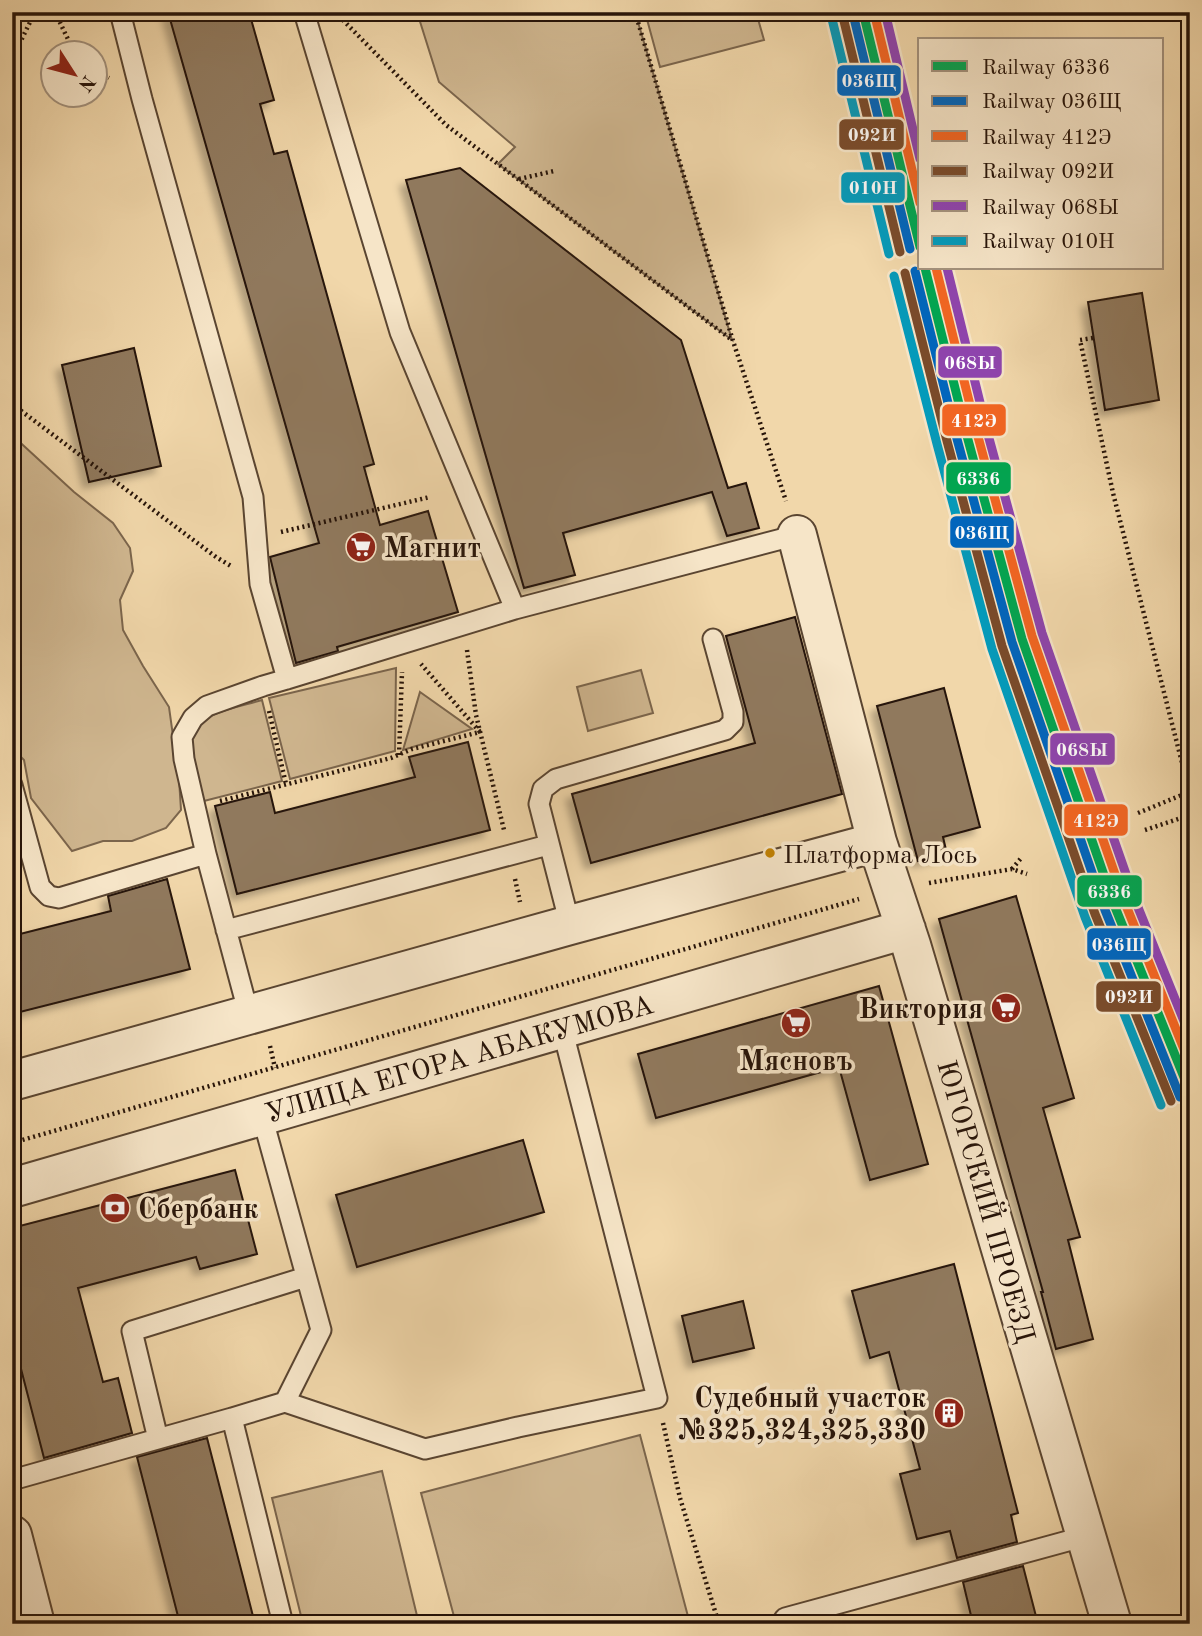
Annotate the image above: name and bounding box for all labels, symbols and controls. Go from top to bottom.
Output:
north arrow [38,38,108,108]
legend [918,38,1164,270]
text: Railway 6336 [982,58,1110,79]
line badge: 036Щ [836,64,902,97]
text: N [73,71,98,94]
text: 036Щ [842,73,897,92]
text: Railway 036Щ [982,92,1121,113]
line badge: 092И [838,118,905,151]
text: 092И [848,127,896,146]
text: Railway 412Э [982,128,1111,149]
text: Railway 092И [982,162,1114,183]
line badge: 010Н [840,171,906,204]
text: 010Н [849,180,897,199]
text: Railway 068Ы [982,198,1119,219]
text: Railway 010Н [982,232,1115,253]
line badge: 068Ы [937,345,1003,379]
text: 068Ы [944,355,996,374]
line badge: 412Э [941,403,1007,437]
text: 412Э [951,413,997,432]
line badge: 6336 [945,461,1012,495]
text: 6336 [956,471,1000,490]
line badge: 036Щ [949,515,1015,549]
text: 036Щ [955,525,1010,544]
supermarket icon: Магнит [344,530,378,564]
place label: Магнит [384,536,481,564]
line badge: 068Ы [1049,732,1116,766]
text: 068Ы [1056,742,1108,761]
line badge: 412Э [1063,803,1129,837]
text: 412Э [1073,813,1119,832]
place label: Платформа Лось [783,843,977,869]
marker: Платформа Лось [763,846,777,860]
line badge: 6336 [1076,874,1143,908]
text: 6336 [1087,884,1131,903]
line badge: 036Щ [1086,927,1152,961]
text: 036Щ [1092,937,1147,956]
line badge: 092И [1095,980,1162,1013]
text: 092И [1105,989,1153,1008]
supermarket icon: Виктория [989,991,1023,1025]
street label: УЛИЦА ЕГОРА АБАКУМОВА [262,992,657,1130]
place label: Виктория [859,997,983,1025]
supermarket icon: Мясновъ [779,1006,813,1040]
place label: Мясновъ [739,1049,853,1077]
street label: ЮГОРСКИЙ ПРОЕЗД [930,1056,1044,1346]
bank icon: Сбербанк [98,1191,132,1225]
place label: Сбербанк [138,1196,258,1225]
place label: Судебный участок №325,324,325,330 [678,1385,926,1446]
building icon: Судебный участок №325,324,325,330 [932,1396,966,1430]

